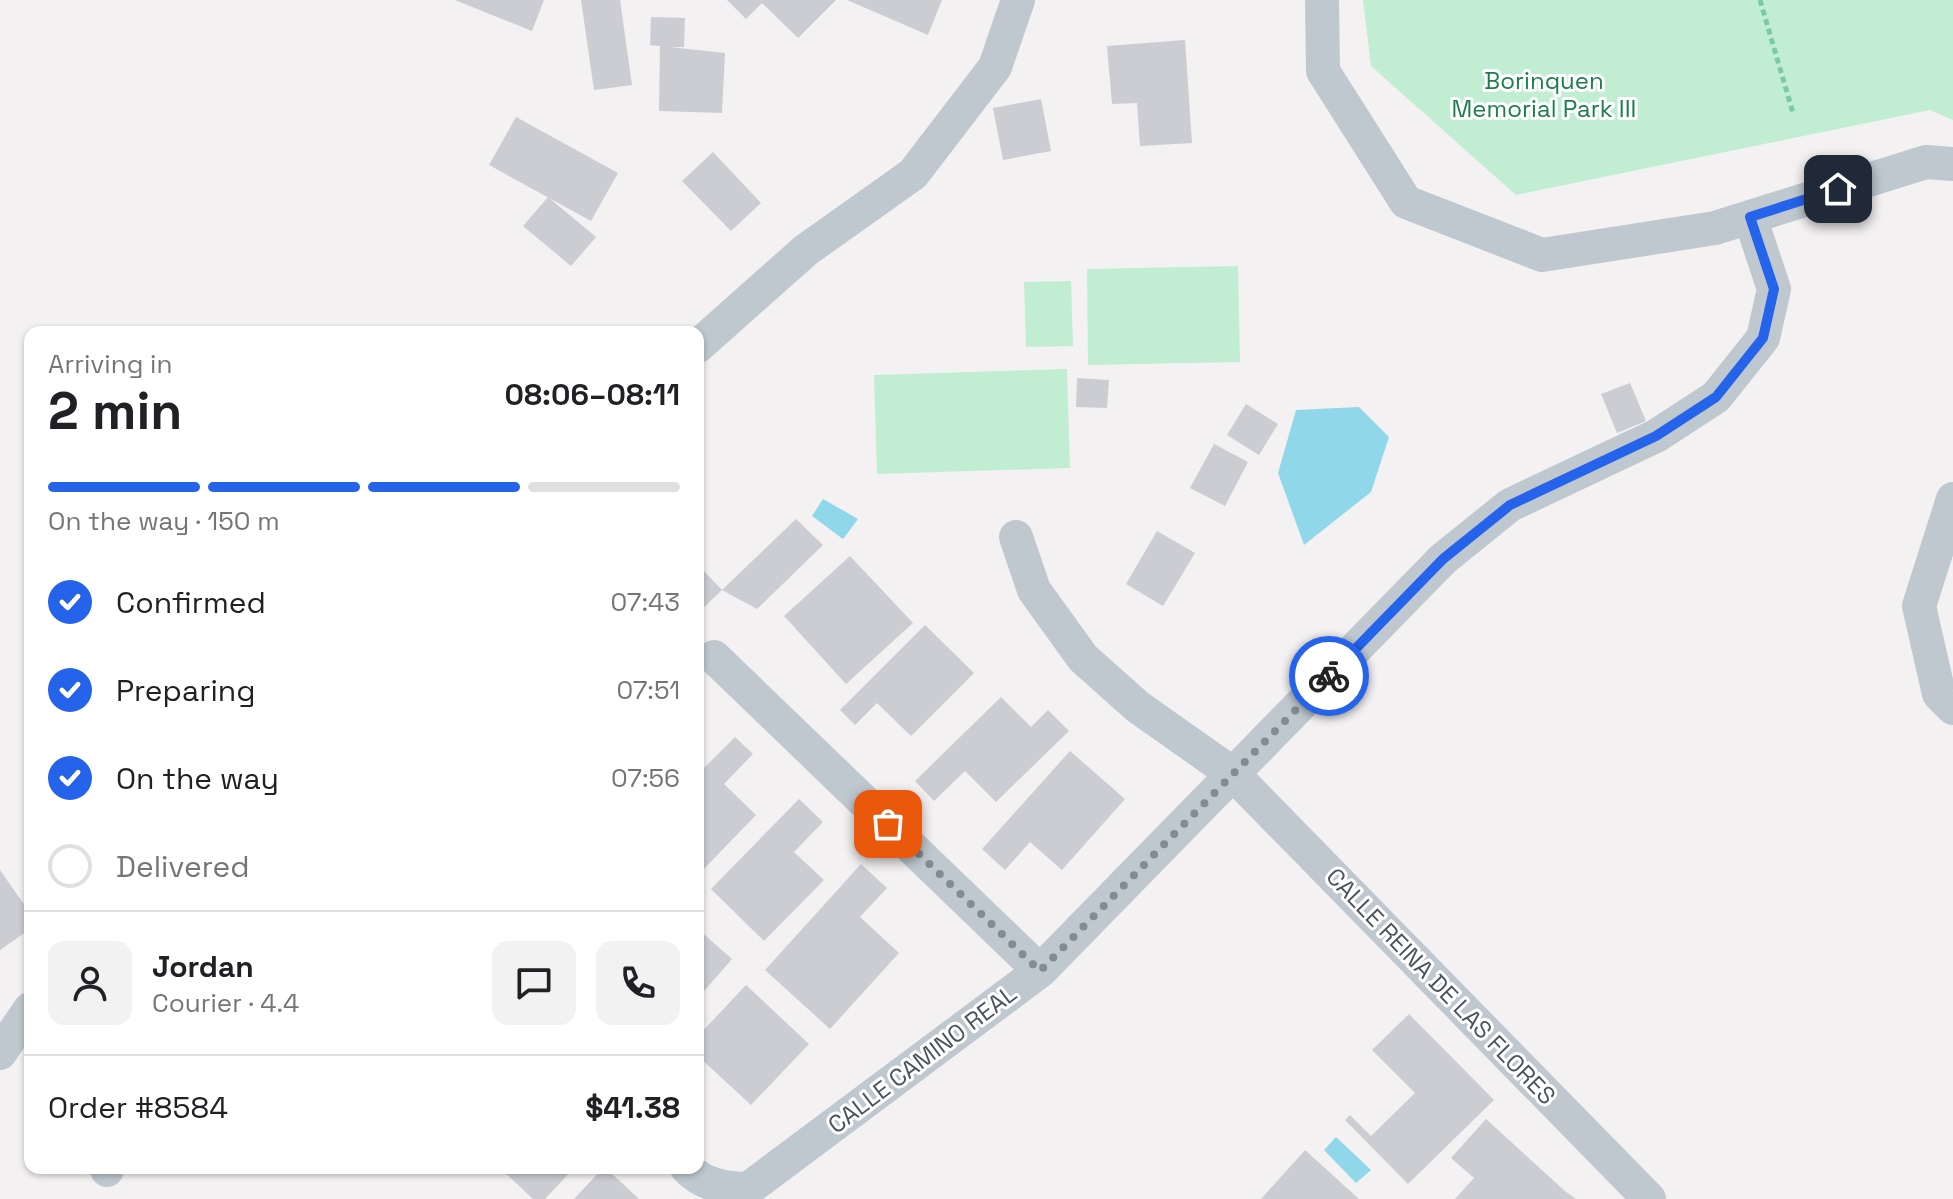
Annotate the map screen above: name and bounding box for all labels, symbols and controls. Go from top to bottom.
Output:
park label: Borinquen Memorial Park III [1452,65,1636,124]
pin [1804,155,1872,223]
icon: home [1816,167,1860,211]
text: Arriving in [48,347,172,381]
text: 08:06–08:11 [505,375,680,414]
text: 2 min [48,378,182,444]
text: On the way · 150 m [48,504,280,538]
icon: check [48,580,92,624]
text: Confirmed [116,583,266,622]
text: 07:43 [611,585,680,619]
courier [1289,636,1369,716]
icon: bike [1307,654,1351,698]
icon: check [48,668,92,712]
text: Preparing [116,671,255,710]
text: 07:51 [616,673,680,707]
icon: check [48,756,92,800]
text: On the way [116,759,279,798]
text: 07:56 [611,761,680,795]
pin [854,790,922,858]
icon: bag [866,802,910,846]
text: Delivered [116,847,250,886]
street label: CALLE REINA DE LAS FLORES [1320,861,1562,1111]
button: person [48,941,132,1025]
button: chat [492,941,576,1025]
button: phone [596,941,680,1025]
text: Jordan [152,947,254,986]
street label: CALLE CAMINO REAL [822,978,1022,1140]
text: Courier · 4.4 [152,986,299,1020]
text: Order #8584 [48,1088,228,1127]
text: $41.38 [585,1088,680,1127]

